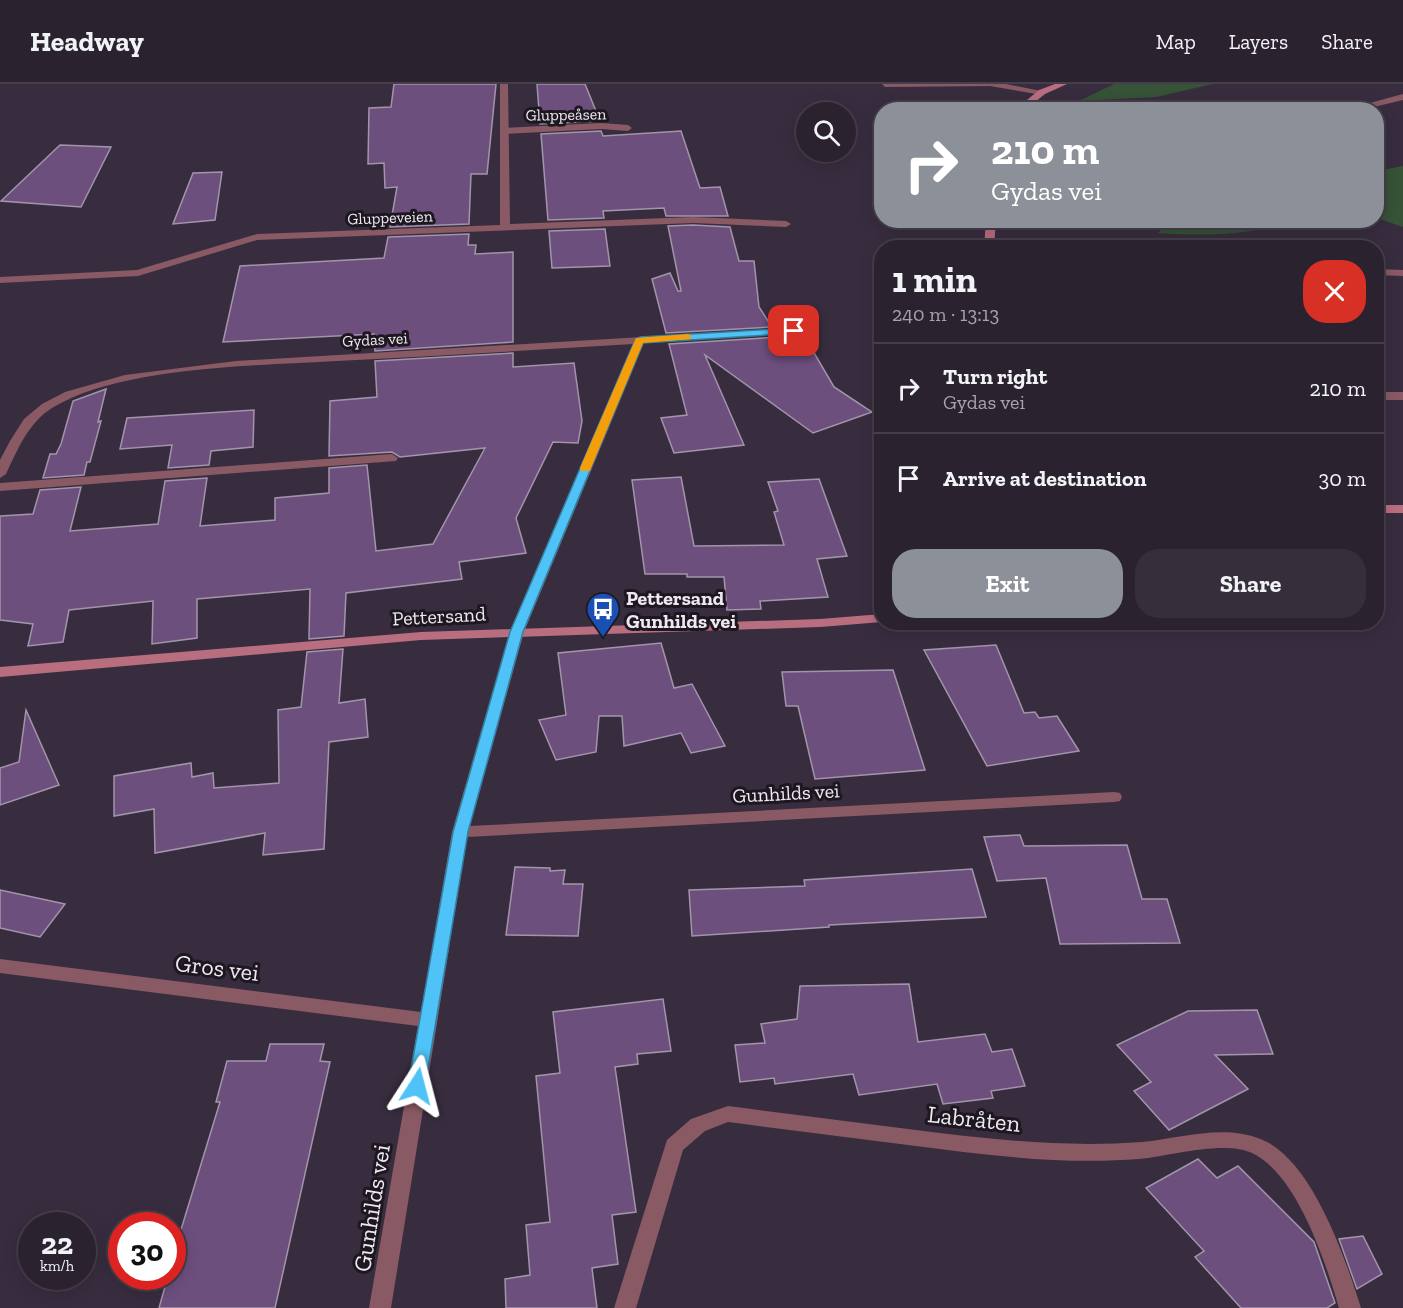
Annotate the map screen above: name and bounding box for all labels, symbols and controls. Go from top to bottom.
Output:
text: Headway [30,25,144,58]
text: Map [1156,29,1196,54]
text: Layers [1229,29,1288,54]
text: Share [1321,29,1373,54]
map controls [796,102,856,162]
button: search [796,102,856,162]
street label: Gluppeåsen [525,104,607,125]
text: 210 m [991,124,1099,175]
icon: right [892,126,970,204]
text: Gydas vei [991,175,1102,207]
street label: Gluppeveien [347,206,434,228]
text: 1 min [892,258,977,301]
button: close [1303,260,1366,323]
text: 240 m · 13:13 [892,302,999,326]
pin [768,305,819,356]
icon: arrive [777,314,810,347]
street label: Gydas vei [342,328,409,351]
text: Turn right [943,363,1047,390]
icon: right [892,372,925,405]
text: 210 m [1310,375,1366,402]
text: Gydas vei [943,390,1025,414]
icon: arrive [892,462,925,495]
text: Arrive at destination [943,465,1146,492]
text: 30 m [1319,465,1366,492]
button: Exit [892,549,1123,618]
button: Share [1135,549,1366,618]
place label: Pettersand Gunhilds vei [626,586,736,633]
bus stop icon: Pettersand Gunhilds vei [585,591,621,638]
street label: Pettersand [391,602,487,630]
street label: Gunhilds vei [732,778,841,808]
street label: Gros vei [174,948,261,987]
position arrow [385,1054,449,1118]
street label: Labråten [926,1099,1022,1138]
street label: Gunhilds vei [347,1142,396,1274]
speed limit sign: 30 [108,1212,186,1290]
text: 22 [41,1226,73,1262]
text: km/h [40,1257,74,1275]

